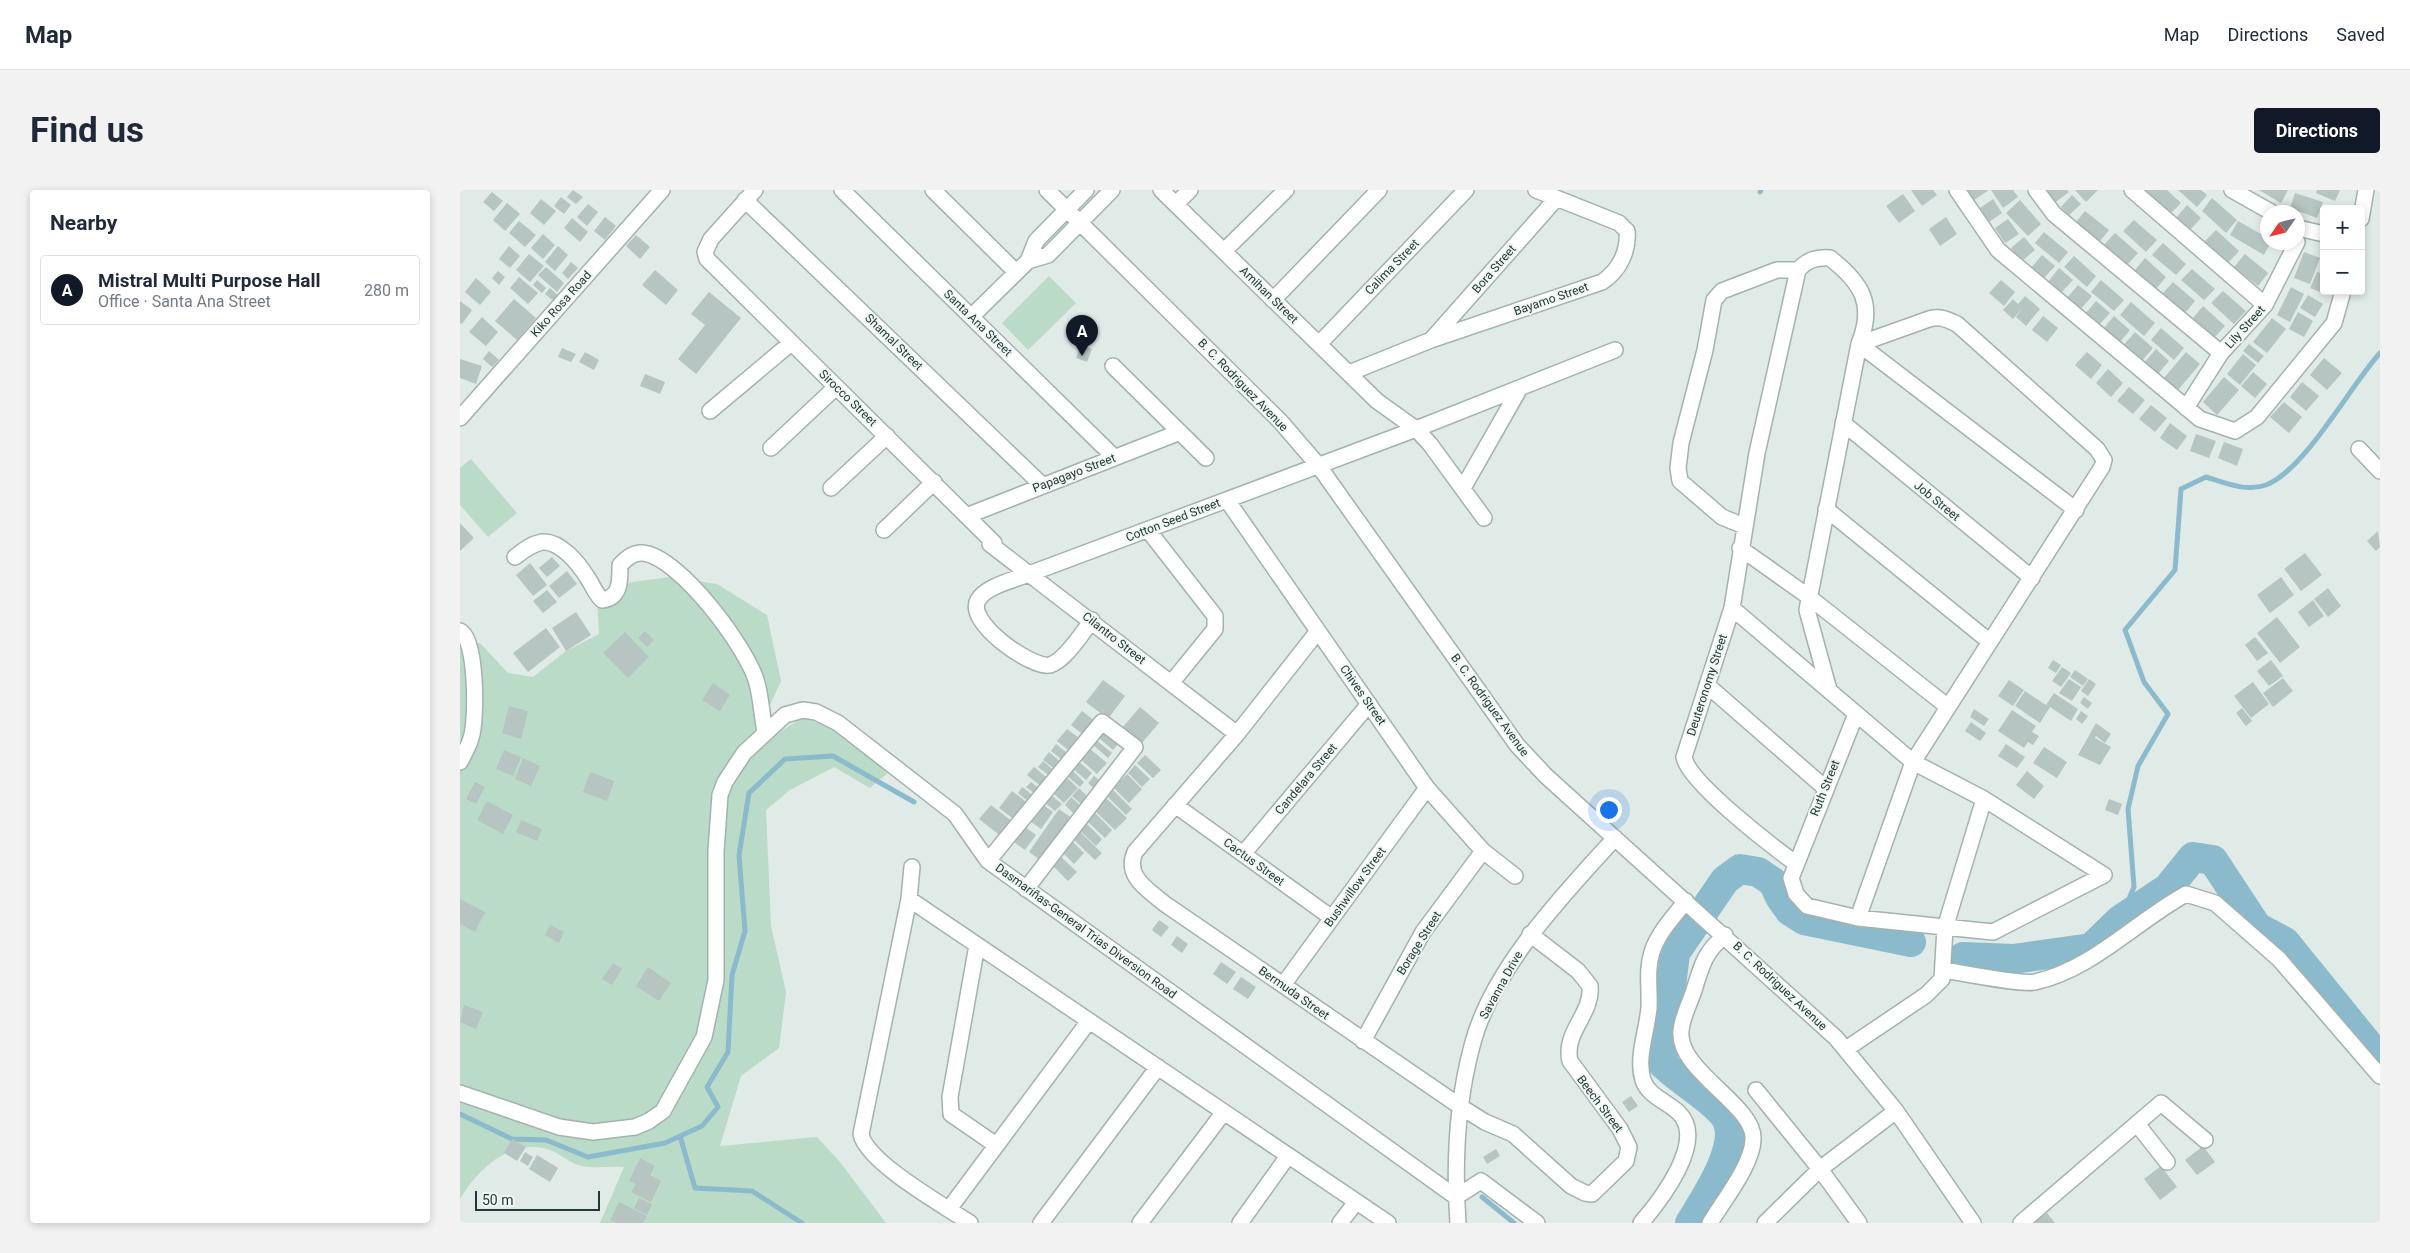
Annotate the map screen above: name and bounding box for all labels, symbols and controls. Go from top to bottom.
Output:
text: Map [25,21,72,49]
text: Map [2164,24,2199,45]
text: Directions [2227,24,2308,45]
text: Saved [2336,24,2385,45]
button: Directions [2254,108,2380,153]
text: Find us [30,110,144,151]
north arrow [2260,205,2305,250]
map controls [2320,205,2365,295]
button: + [2320,205,2365,250]
text: Nearby [50,211,117,235]
street label: Calima Street [1362,236,1422,298]
street label: Bora Street [1469,242,1519,296]
button: − [2320,250,2365,295]
street label: Amihan Street [1237,264,1301,326]
street label: Kiko Rosa Road [528,268,594,340]
text: Mistral Multi Purpose Hall [98,269,321,292]
street label: Bayamo Street [1512,280,1590,318]
text: A [62,281,72,300]
text: 280 m [364,281,409,300]
street label: Santa Ana Street [941,287,1015,359]
text: Office · Santa Ana Street [98,292,271,311]
street label: Lily Street [2222,303,2268,351]
street label: Shamal Street [862,311,926,373]
pin: A [1066,315,1098,356]
street label: B. C. Rodriguez Avenue [1195,336,1291,434]
street label: Sirocco Street [816,367,880,429]
street label: Papagayo Street [1031,451,1117,495]
street label: Job Street [1911,478,1963,524]
street label: Cotton Seed Street [1124,496,1222,544]
street label: Cilantro Street [1080,609,1148,667]
street label: Deuteronomy Street [1684,632,1730,738]
street label: B. C. Rodriguez Avenue [1448,651,1532,759]
street label: Chives Street [1337,662,1389,728]
street label: Candelara Street [1272,741,1340,817]
street label: Ruth Street [1807,758,1843,818]
your location [1596,797,1622,823]
street label: Cactus Street [1221,835,1287,889]
street label: Bushwillow Street [1321,844,1389,930]
street label: Dasmariñas-General Trias Diversion Road [993,861,1179,1001]
street label: Borage Street [1394,909,1444,977]
street label: B. C. Rodriguez Avenue [1730,939,1830,1033]
street label: Savanna Drive [1477,949,1525,1021]
street label: Bermuda Street [1256,963,1332,1023]
street label: Beech Street [1574,1073,1626,1135]
scale bar [475,1188,600,1211]
text: 50 m [482,1192,514,1208]

